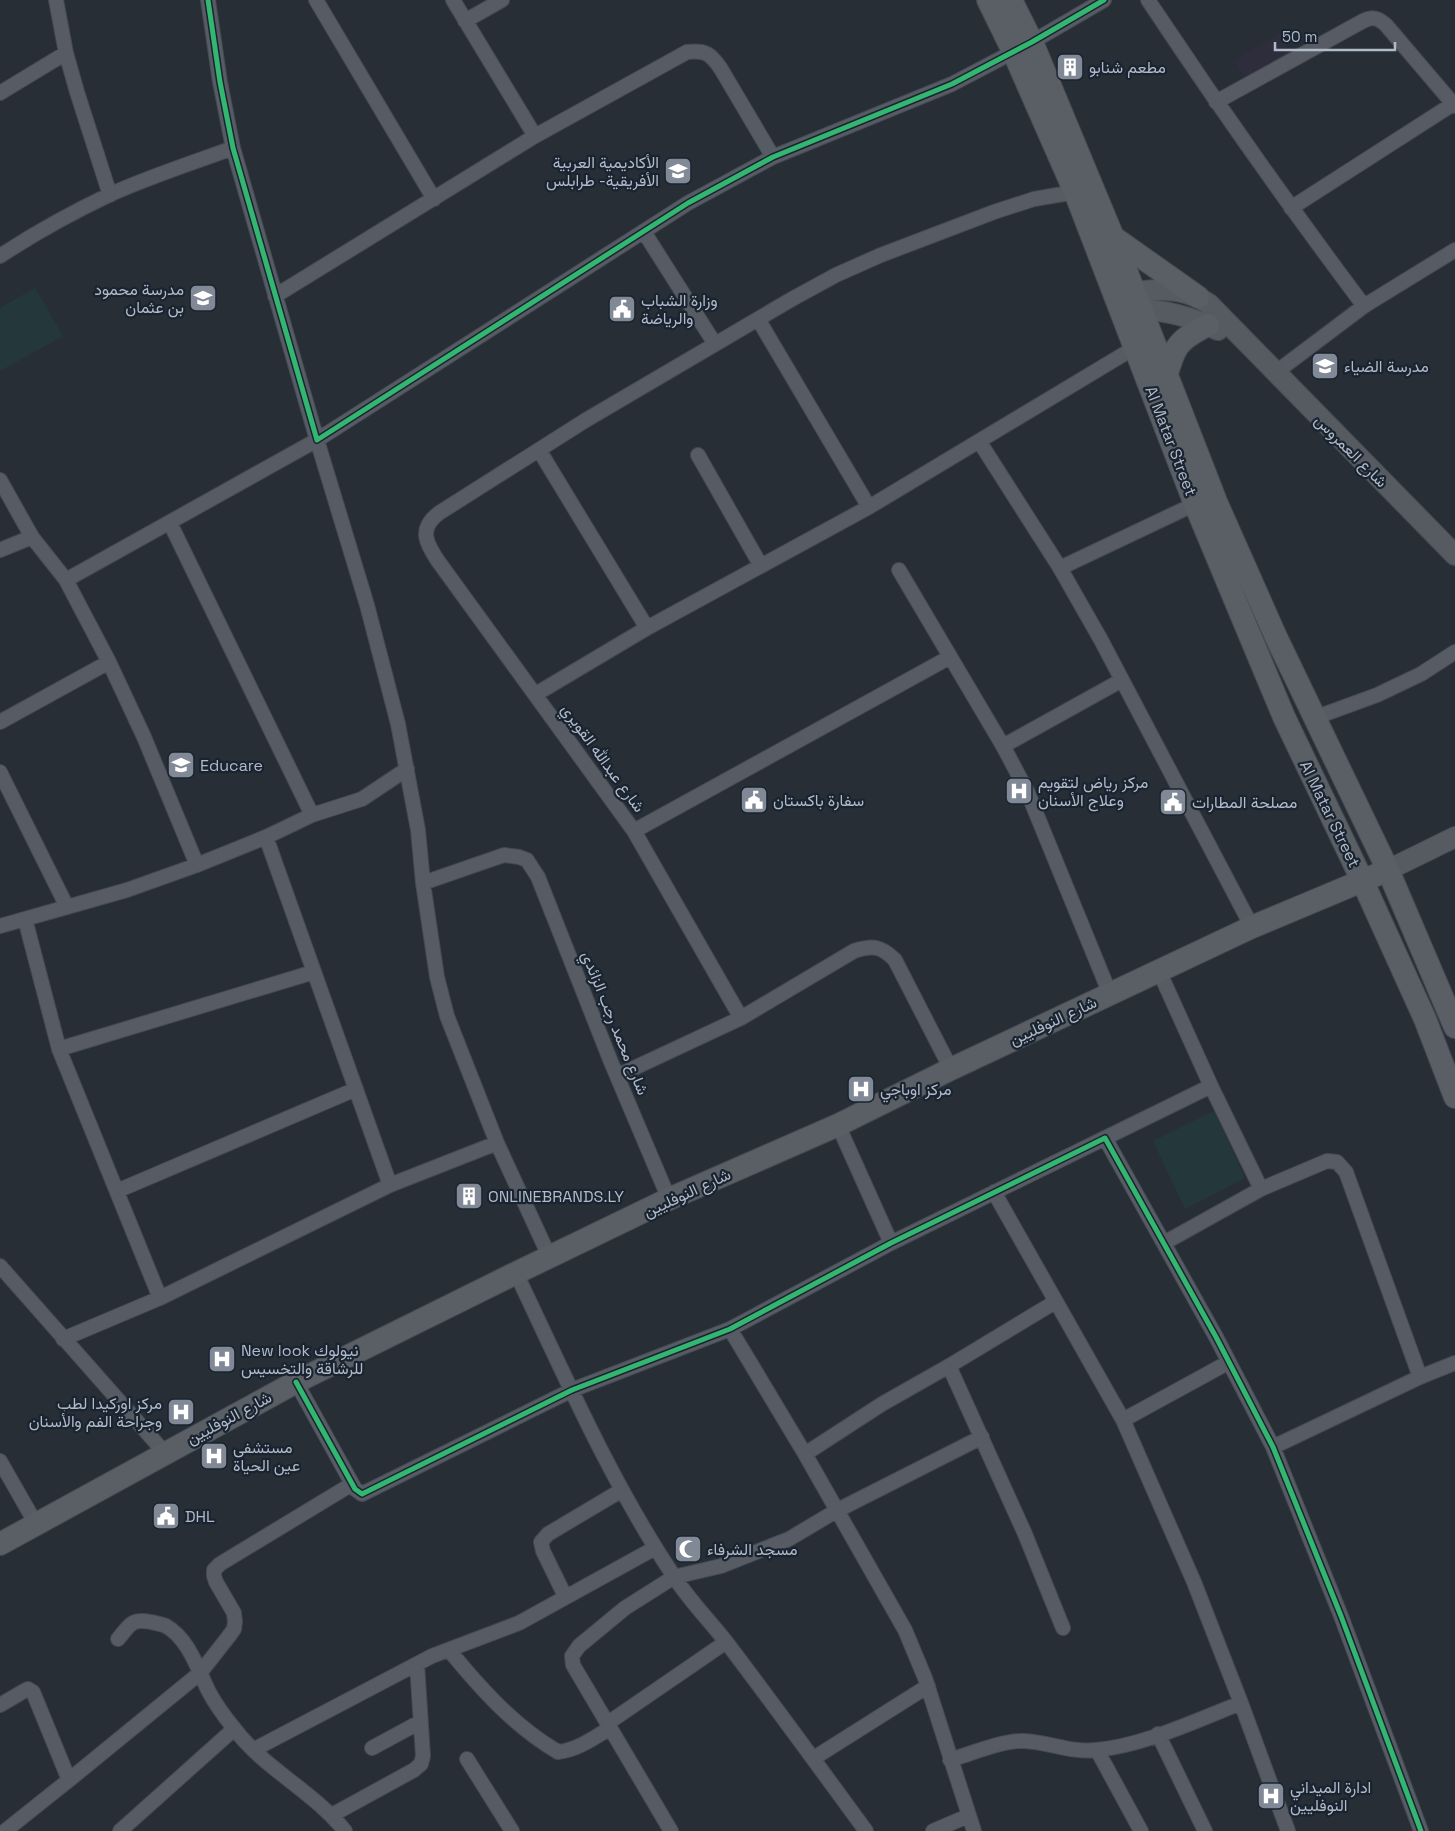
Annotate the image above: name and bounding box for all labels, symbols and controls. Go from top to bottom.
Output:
scale bar [1275,20,1395,52]
text: 50 m [1282,27,1317,46]
building icon: مطعم شنابو [1055,52,1085,82]
place label: مطعم شنابو [1089,57,1166,78]
place label: الأكاديمية العربية الأفريقية- طرابلس [546,152,659,191]
school or university icon: الأكاديمية العربية الأفريقية- طرابلس [663,156,693,186]
place label: مدرسة محمود بن عثمان [94,279,184,318]
school or university icon: مدرسة محمود بن عثمان [188,283,218,313]
place label: وزارة الشباب والرياضة [641,290,718,329]
public building icon: وزارة الشباب والرياضة [607,294,637,324]
school or university icon: مدرسة الضياء [1310,351,1340,381]
place label: مدرسة الضياء [1344,356,1429,377]
street label: Al Matar Street [1140,383,1202,499]
street label: شارع العمروس [1309,410,1392,493]
street label: شارع عبدالله القويري [554,700,650,818]
school or university icon: Educare [166,750,196,780]
place label: Educare [200,755,263,776]
street label: Al Matar Street [1295,757,1365,871]
place label: مركز رياض لتقويم وعلاج الأسنان [1038,772,1148,812]
hospital icon: مركز رياض لتقويم وعلاج الأسنان [1004,776,1034,806]
public building icon: سفارة باكستان [739,785,769,815]
public building icon: مصلحة المطارات [1158,787,1188,817]
place label: سفارة باكستان [773,790,864,811]
place label: مصلحة المطارات [1192,792,1297,813]
street label: شارع محمد رجب الزائدي [574,948,653,1099]
street label: شارع النوفليين [1006,992,1100,1051]
hospital icon: مركز اوباجي [846,1074,876,1104]
place label: مركز اوباجي [880,1079,951,1103]
street label: شارع النوفليين [640,1164,734,1223]
building icon: ONLINEBRANDS.LY [454,1181,484,1211]
place label: ONLINEBRANDS.LY [488,1186,624,1207]
place label: New look نيولوك للرشاقة والتخسيس [241,1340,363,1379]
hospital icon: New look نيولوك للرشاقة والتخسيس [207,1344,237,1374]
street label: شارع النوفليين [183,1387,276,1450]
place label: مركز اوركيدا لطب وجراحة الفم والأسنان [29,1393,162,1432]
hospital icon: مركز اوركيدا لطب وجراحة الفم والأسنان [166,1397,196,1427]
place label: مستشفى عين الحياة [233,1437,300,1476]
hospital icon: مستشفى عين الحياة [199,1441,229,1471]
public building icon: DHL [151,1501,181,1531]
place label: DHL [185,1506,215,1527]
mosque icon: مسجد الشرفاء [673,1534,703,1564]
place label: مسجد الشرفاء [707,1539,797,1560]
place label: ادارة الميداني النوفليين [1290,1777,1371,1816]
hospital icon: ادارة الميداني النوفليين [1256,1781,1286,1811]

